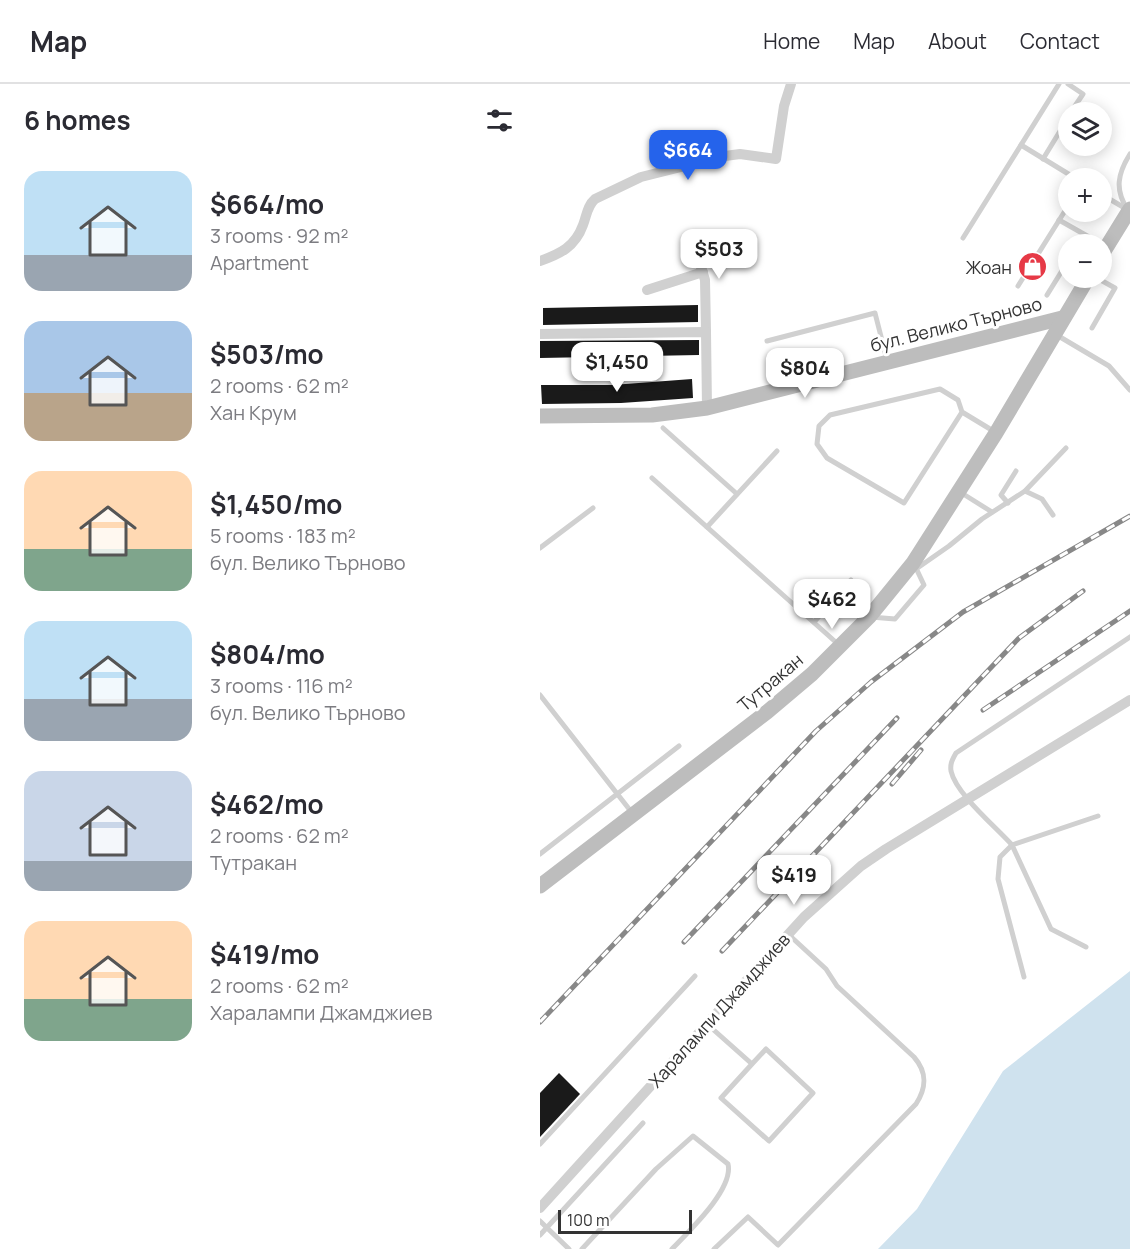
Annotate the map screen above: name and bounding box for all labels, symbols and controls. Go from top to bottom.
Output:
text: Map [30,22,87,60]
text: Home [763,27,820,55]
text: Map [853,27,895,55]
text: About [928,27,987,55]
text: Contact [1020,27,1100,55]
text: 6 homes [24,102,131,138]
map controls [1058,102,1112,288]
button: layers [1058,102,1112,156]
icon: filters [483,104,516,137]
pin: $664 [652,130,724,181]
text: $664 [663,136,713,163]
button: + [1058,168,1112,222]
text: $664/mo [210,186,324,222]
icon: home [72,195,144,267]
text: 3 rooms · 92 m² [210,222,349,249]
pin: $503 [683,229,755,280]
button: − [1058,234,1112,288]
text: $503 [694,235,744,262]
text: Apartment [210,249,309,276]
shop icon: Жоан [1017,251,1049,283]
place label: Жоан [965,255,1012,279]
street label: бул. Велико Търново [868,291,1044,357]
text: $503/mo [210,336,324,372]
pin: $1,450 [568,342,666,393]
icon: home [72,345,144,417]
text: $1,450 [585,348,649,375]
pin: $804 [769,348,841,399]
text: $804 [780,354,830,381]
text: 2 rooms · 62 m² [210,372,349,399]
text: Хан Крум [210,399,297,426]
text: $1,450/mo [210,486,342,522]
icon: home [72,495,144,567]
text: 5 rooms · 183 m² [210,522,356,549]
text: бул. Велико Търново [210,549,406,576]
pin: $462 [796,579,868,630]
text: $462 [807,585,857,612]
text: $804/mo [210,636,325,672]
icon: home [72,645,144,717]
street label: Тутракан [732,648,808,716]
text: 3 rooms · 116 m² [210,672,353,699]
text: бул. Велико Търново [210,699,406,726]
text: $462/mo [210,786,324,822]
icon: home [72,795,144,867]
text: 2 rooms · 62 m² [210,822,349,849]
text: Тутракан [210,849,297,876]
pin: $419 [758,855,830,906]
text: $419 [771,861,817,888]
street label: Харалампи Джамджиев [643,927,795,1092]
text: $419/mo [210,936,319,972]
icon: home [72,945,144,1017]
text: 2 rooms · 62 m² [210,972,349,999]
text: Харалампи Джамджиев [210,999,432,1026]
scale bar [558,1207,692,1234]
text: 100 m [567,1209,610,1231]

